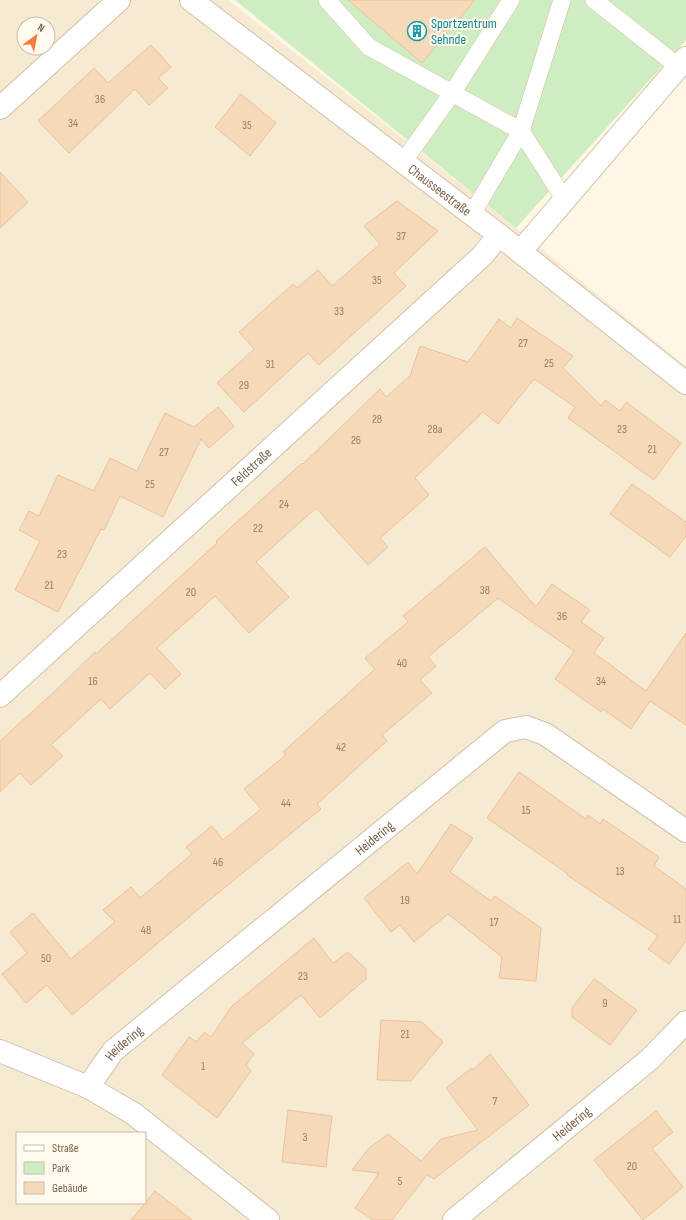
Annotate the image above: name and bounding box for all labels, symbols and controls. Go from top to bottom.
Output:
place label: Sportzentrum Sehnde [431,15,497,48]
north arrow [16,16,56,56]
building icon: Sportzentrum Sehnde [406,20,428,42]
text: N [35,21,47,35]
house number: 36 [95,92,105,107]
house number: 34 [68,116,78,131]
house number: 35 [242,118,252,133]
street label: Chausseestraße [404,161,475,220]
house number: 37 [396,229,406,244]
house number: 35 [372,273,382,288]
house number: 33 [334,304,344,319]
house number: 27 [518,336,528,351]
house number: 25 [544,356,554,371]
house number: 31 [265,357,275,372]
house number: 29 [239,378,249,393]
house number: 28 [372,412,382,427]
house number: 28a [428,422,443,437]
house number: 23 [617,422,627,437]
house number: 26 [351,433,361,448]
house number: 21 [647,442,657,457]
street label: Feldstraße [228,444,275,490]
house number: 27 [159,445,169,460]
house number: 25 [145,477,155,492]
house number: 24 [279,497,289,512]
house number: 22 [253,521,263,536]
house number: 23 [57,547,67,562]
house number: 21 [44,578,54,593]
house number: 38 [480,583,490,598]
house number: 20 [186,585,196,600]
house number: 36 [557,609,567,624]
house number: 40 [397,656,407,671]
house number: 16 [88,674,98,689]
house number: 34 [596,674,606,689]
house number: 42 [336,740,346,755]
house number: 44 [281,796,291,811]
house number: 15 [521,803,531,818]
street label: Heidering [352,817,398,859]
house number: 46 [213,855,223,870]
house number: 13 [615,864,625,879]
house number: 19 [400,893,410,908]
house number: 11 [673,912,682,927]
house number: 17 [490,915,499,930]
house number: 48 [141,923,151,938]
house number: 50 [41,951,51,966]
house number: 23 [298,969,308,984]
house number: 9 [602,996,608,1011]
street label: Heidering [101,1022,147,1064]
house number: 21 [400,1027,410,1042]
house number: 1 [201,1059,206,1074]
house number: 7 [493,1094,498,1109]
street label: Heidering [549,1103,595,1145]
house number: 3 [302,1130,308,1145]
legend [16,1132,146,1204]
text: Straße [52,1141,79,1156]
house number: 20 [627,1159,637,1174]
text: Park [52,1161,70,1176]
house number: 5 [398,1174,403,1189]
text: Gebäude [52,1181,87,1196]

